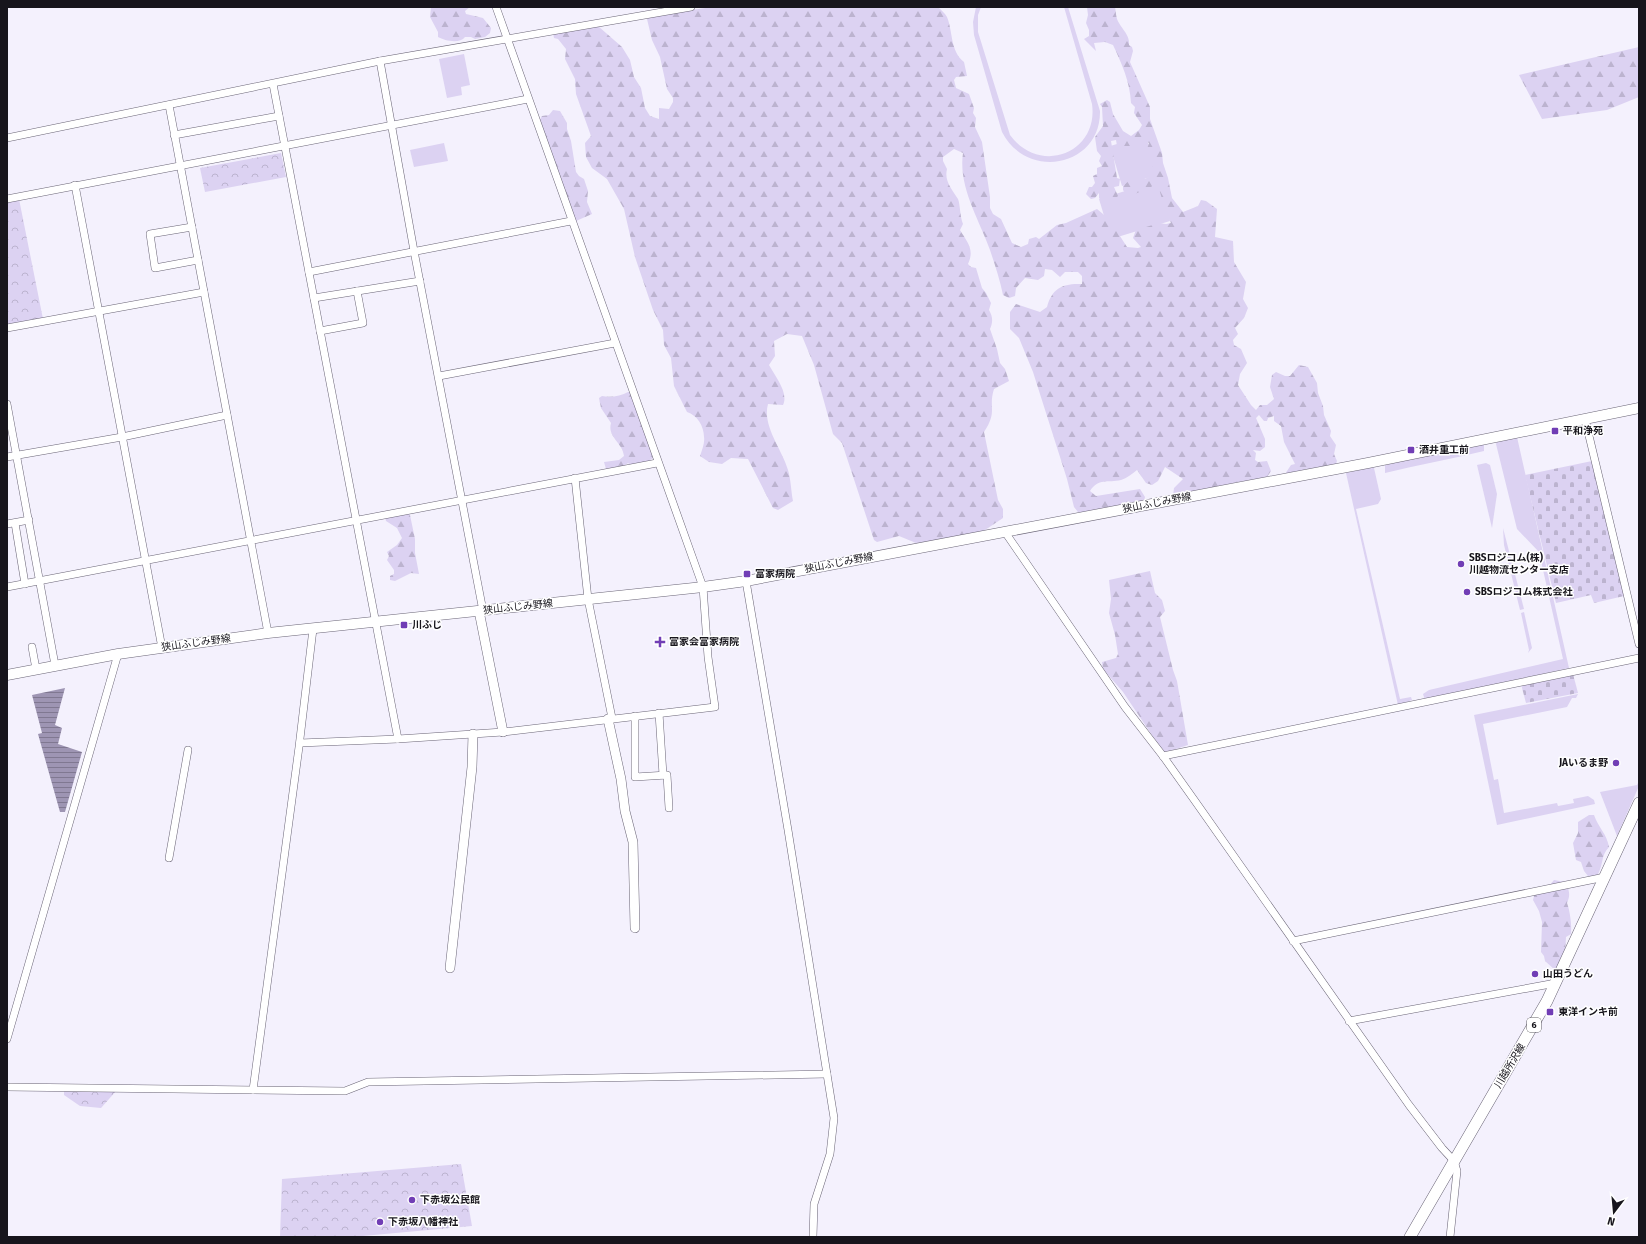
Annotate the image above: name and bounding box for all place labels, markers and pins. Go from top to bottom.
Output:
place label: 平和浄苑 [1563,425,1603,437]
marker: 平和浄苑 [1550,426,1560,436]
place label: 酒井重工前 [1419,444,1469,456]
marker: 酒井重工前 [1406,445,1416,455]
place label: SBSロジコム(株) 川越物流センター支店 [1469,551,1569,576]
marker: SBSロジコム(株) 川越物流センター支店 [1456,559,1466,569]
place label: 富家病院 [755,568,795,580]
marker: 富家病院 [742,569,752,579]
place label: SBSロジコム株式会社 [1475,586,1573,598]
marker: SBSロジコム株式会社 [1462,587,1472,597]
place label: 川ふじ [412,619,442,631]
marker: 川ふじ [399,620,409,630]
marker: 富家会富家病院 [654,636,666,648]
place label: 富家会富家病院 [669,636,739,648]
place label: JAいるま野 [1558,757,1609,769]
marker: JAいるま野 [1611,758,1621,768]
place label: 山田うどん [1543,968,1593,980]
marker: 山田うどん [1530,969,1540,979]
place label: 東洋インキ前 [1558,1006,1618,1018]
marker: 東洋インキ前 [1545,1007,1555,1017]
place label: 下赤坂公民館 [420,1194,480,1206]
marker: 下赤坂公民館 [407,1195,417,1205]
place label: 下赤坂八幡神社 [388,1216,459,1228]
marker: 下赤坂八幡神社 [375,1217,385,1227]

